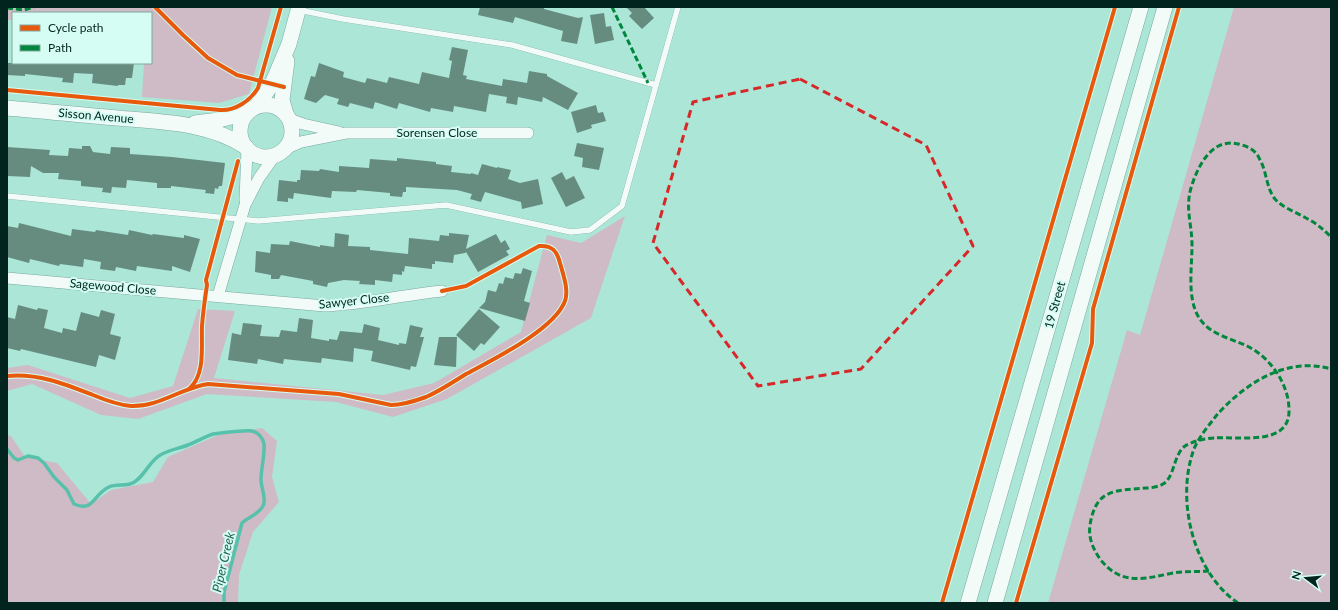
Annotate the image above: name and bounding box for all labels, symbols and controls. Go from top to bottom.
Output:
legend [12,12,152,64]
text: Cycle path [48,20,103,35]
text: Path [48,40,72,55]
street label: Sisson Avenue [58,105,134,126]
street label: Sorensen Close [397,125,477,140]
street label: Sagewood Close [69,275,157,298]
street label: 19 Street [1041,279,1069,330]
street label: Sawyer Close [318,289,390,312]
water label: Piper Creek [208,529,238,594]
north arrow [1286,558,1326,598]
text: N [1288,569,1303,581]

